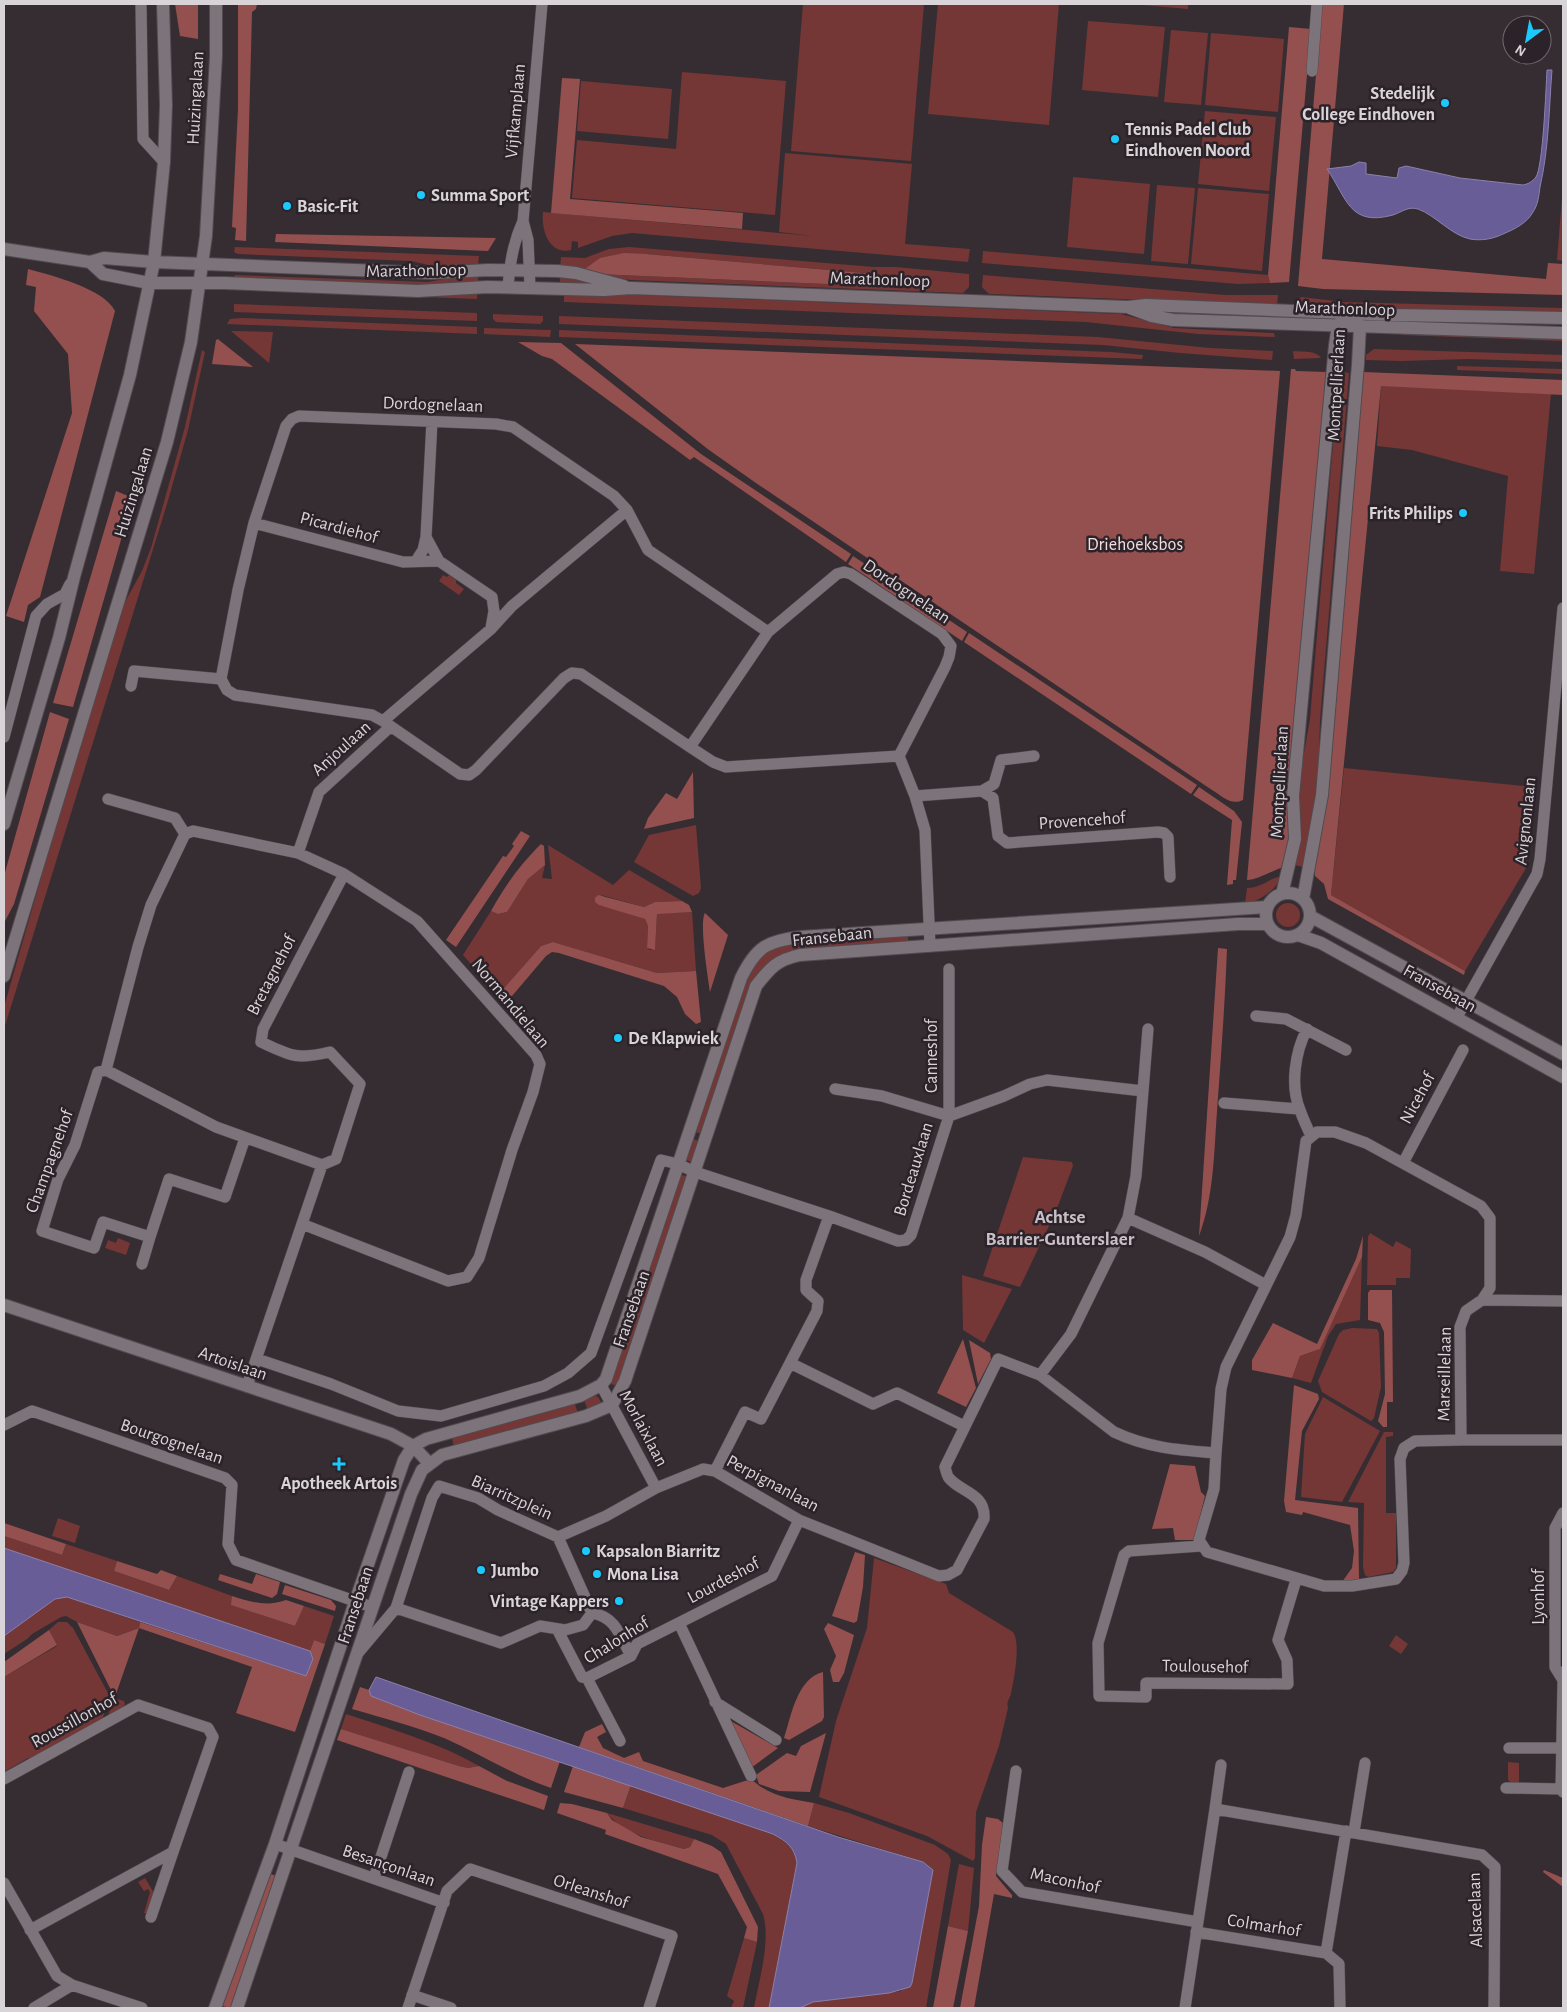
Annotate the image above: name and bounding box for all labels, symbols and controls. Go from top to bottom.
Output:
north arrow [1502,15,1552,65]
text: N [1513,42,1528,59]
street label: Huizingalaan [185,51,207,145]
street label: Vijfkamplaan [503,63,529,159]
place label: Stedelijk College Eindhoven [1302,85,1435,124]
marker: Stedelijk College Eindhoven [1439,97,1451,109]
place label: Tennis Padel Club Eindhoven Noord [1125,121,1251,160]
marker: Tennis Padel Club Eindhoven Noord [1109,133,1121,145]
place label: Summa Sport [431,187,529,205]
marker: Summa Sport [415,189,427,201]
place label: Basic-Fit [297,198,358,216]
marker: Basic-Fit [281,200,293,212]
street label: Marathonloop [366,261,466,281]
street label: Marathonloop [829,269,930,291]
street label: Marathonloop [1294,298,1395,320]
street label: Montpellierlaan [1325,328,1349,442]
street label: Dordognelaan [382,394,484,416]
street label: Huizingalaan [112,445,156,540]
place label: Frits Philips [1369,505,1453,523]
marker: Frits Philips [1457,507,1469,519]
street label: Picardiehof [298,509,381,547]
park label: Driehoeksbos [1087,536,1183,554]
street label: Dordognelaan [860,556,953,627]
street label: Anjoulaan [309,718,375,780]
street label: Montpellierlaan [1268,725,1292,839]
street label: Avignonlaan [1512,776,1540,866]
street label: Provencehof [1038,809,1128,833]
street label: Fransebaan [791,924,873,950]
street label: Bretagnehof [244,931,300,1018]
street label: Normandielaan [468,956,553,1052]
street label: Fransebaan [1400,962,1479,1016]
street label: Canneshof [923,1017,941,1093]
place label: De Klapwiek [628,1030,719,1048]
marker: De Klapwiek [612,1032,624,1044]
street label: Nicehof [1397,1069,1440,1127]
street label: Champagnehof [23,1106,77,1215]
street label: Bordeauxlaan [891,1120,937,1218]
district label: Achtse Barrier-Gunterslaer [986,1208,1135,1249]
street label: Fransebaan [610,1269,654,1350]
street label: Marseillelaan [1435,1327,1455,1422]
street label: Artoislaan [196,1344,269,1384]
street label: Morlaixlaan [616,1387,671,1470]
street label: Bourgognelaan [118,1416,225,1468]
street label: Perpignanlaan [723,1452,822,1516]
marker: Apotheek Artois [333,1458,345,1470]
street label: Biarritzplein [468,1472,555,1524]
place label: Apotheek Artois [281,1475,397,1493]
place label: Kapsalon Biarritz [596,1543,721,1561]
marker: Kapsalon Biarritz [580,1545,592,1557]
street label: Lourdeshof [685,1554,764,1607]
place label: Jumbo [491,1562,539,1580]
street label: Fransebaan [335,1564,377,1646]
marker: Jumbo [475,1564,487,1576]
place label: Mona Lisa [607,1566,679,1584]
marker: Mona Lisa [591,1568,603,1580]
street label: Lyonhof [1530,1568,1548,1625]
place label: Vintage Kappers [490,1593,609,1611]
marker: Vintage Kappers [613,1595,625,1607]
street label: Chalonhof [581,1613,653,1668]
street label: Toulousehof [1162,1657,1250,1677]
street label: Roussillonhof [29,1689,122,1752]
street label: Besançonlaan [340,1842,437,1890]
street label: Maconhof [1028,1865,1103,1897]
street label: Orleanshof [551,1871,632,1913]
street label: Alsacelaan [1466,1872,1486,1948]
street label: Colmarhof [1226,1911,1303,1941]

